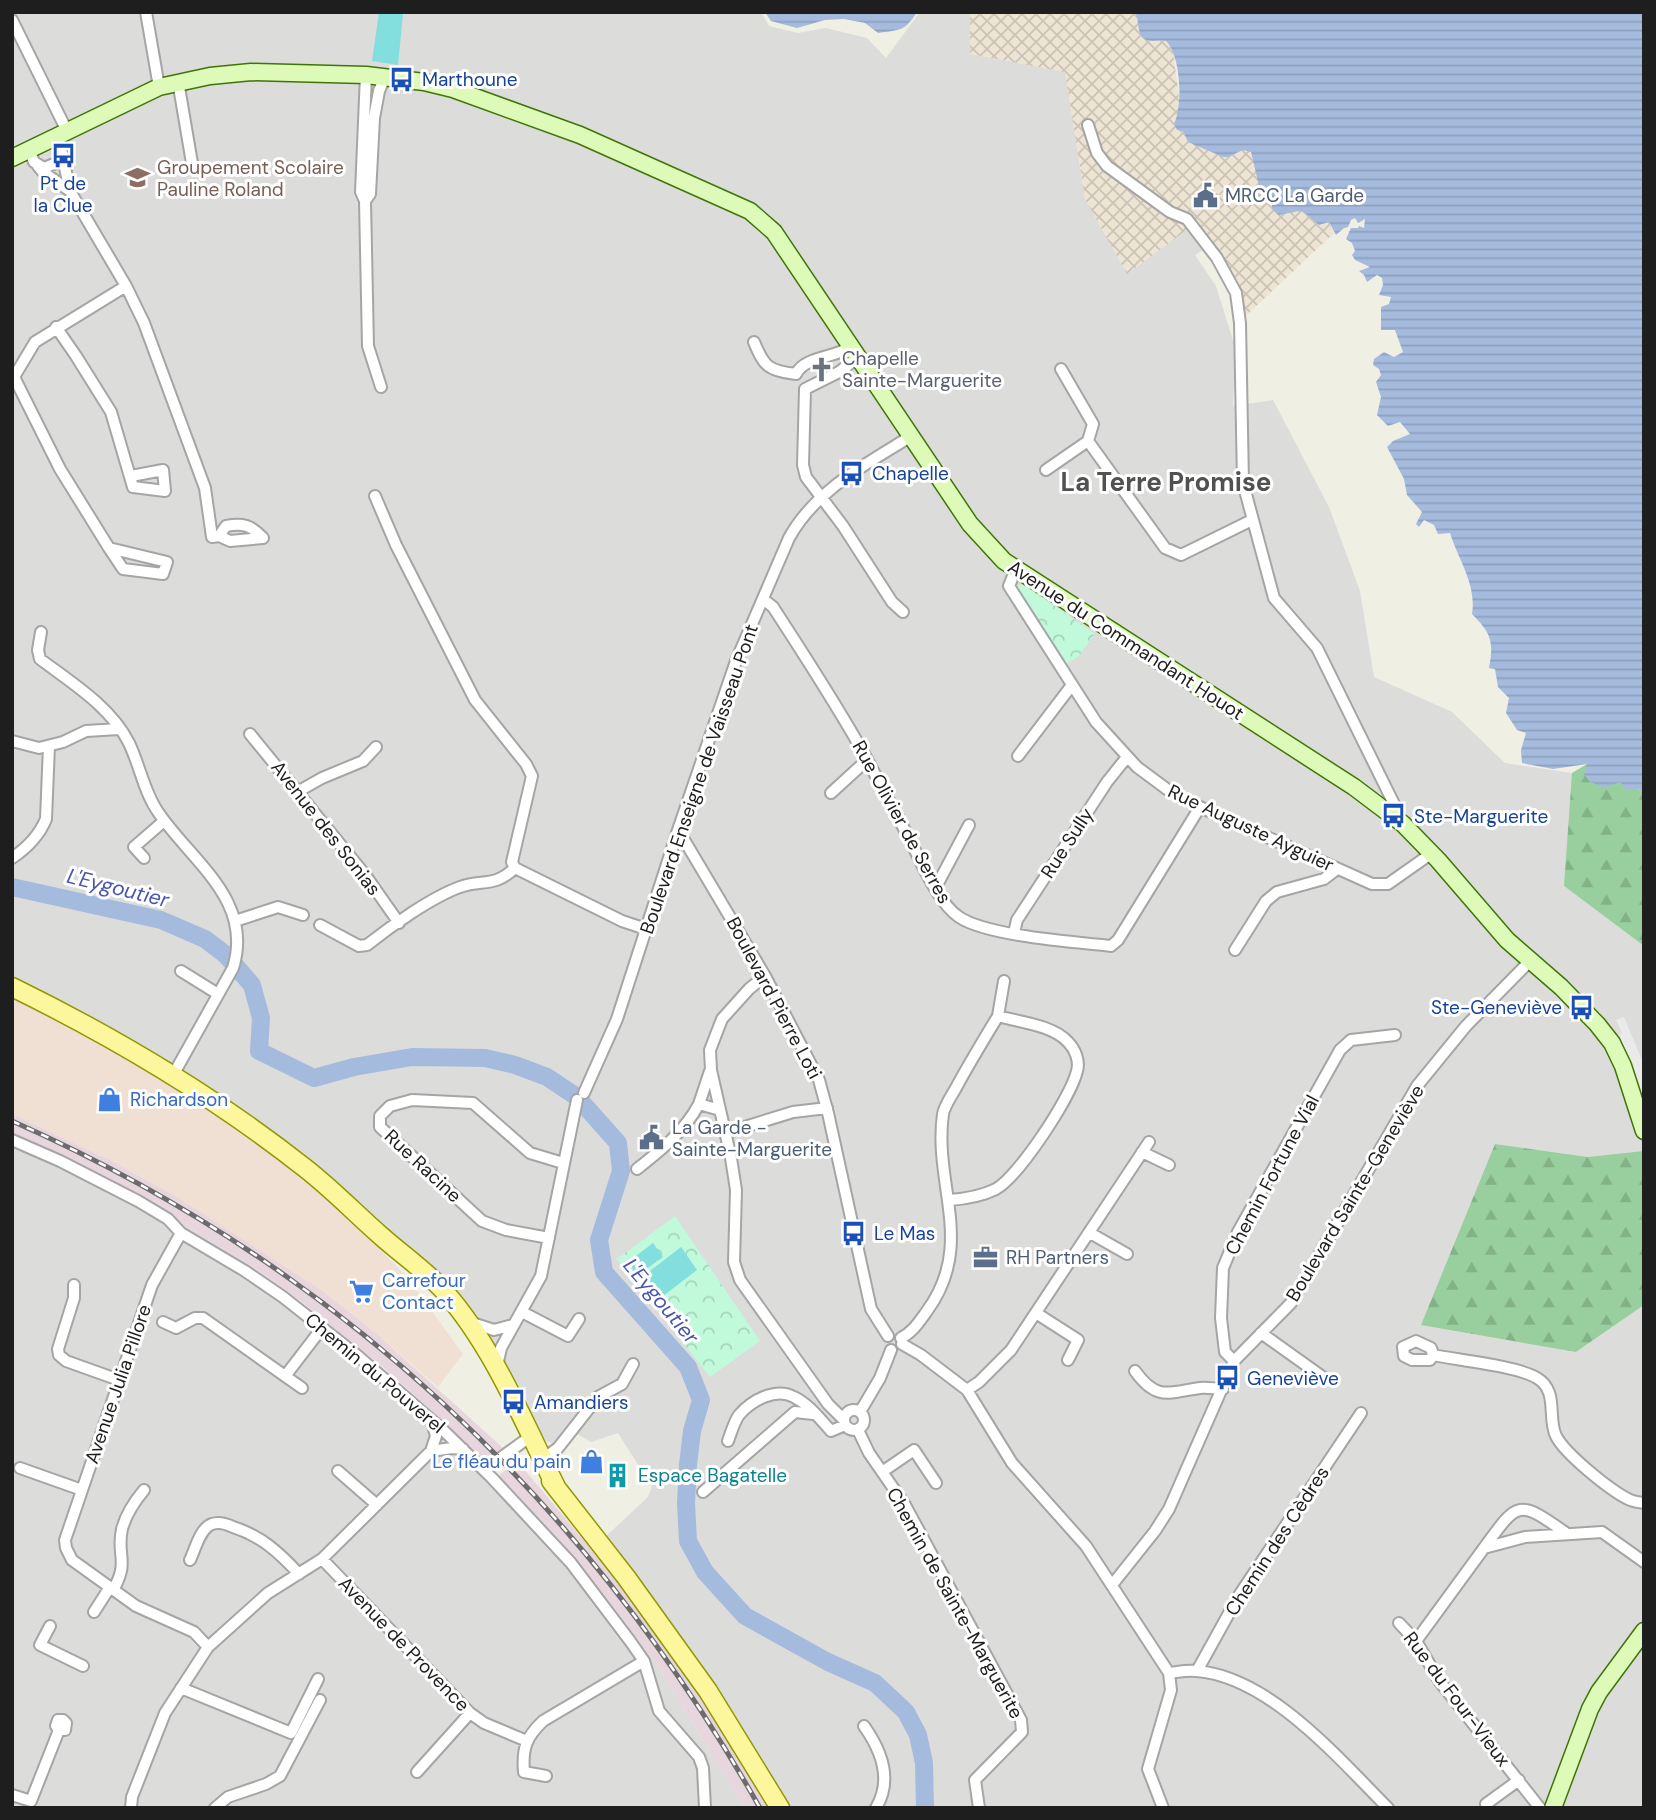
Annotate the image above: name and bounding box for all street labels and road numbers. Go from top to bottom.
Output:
street label: Avenue du Commandant Houot [1003,554,1249,726]
street label: Boulevard Enseigne de Vaisseau Pont [634,621,764,937]
street label: Rue Olivier de Serres [847,736,957,908]
street label: Avenue des Sonias [265,755,387,901]
street label: Rue Auguste Ayguier [1164,779,1338,877]
street label: Rue Sully [1035,803,1099,883]
street label: Boulevard Pierre Loti [721,913,827,1083]
street label: Boulevard Sainte-Geneviève [1280,1080,1430,1306]
street label: Chemin Fortune Vial [1219,1091,1325,1259]
street label: Rue Racine [379,1124,467,1208]
street label: Avenue Julia Pillore [79,1301,157,1467]
street label: Chemin du Pouverel [300,1307,450,1439]
street label: Chemin des Cèdres [1219,1461,1335,1621]
street label: Chemin de Sainte-Marguerite [881,1483,1029,1723]
street label: Avenue de Provence [333,1571,475,1717]
street label: Rue du Four-Vieux [1398,1626,1516,1772]

